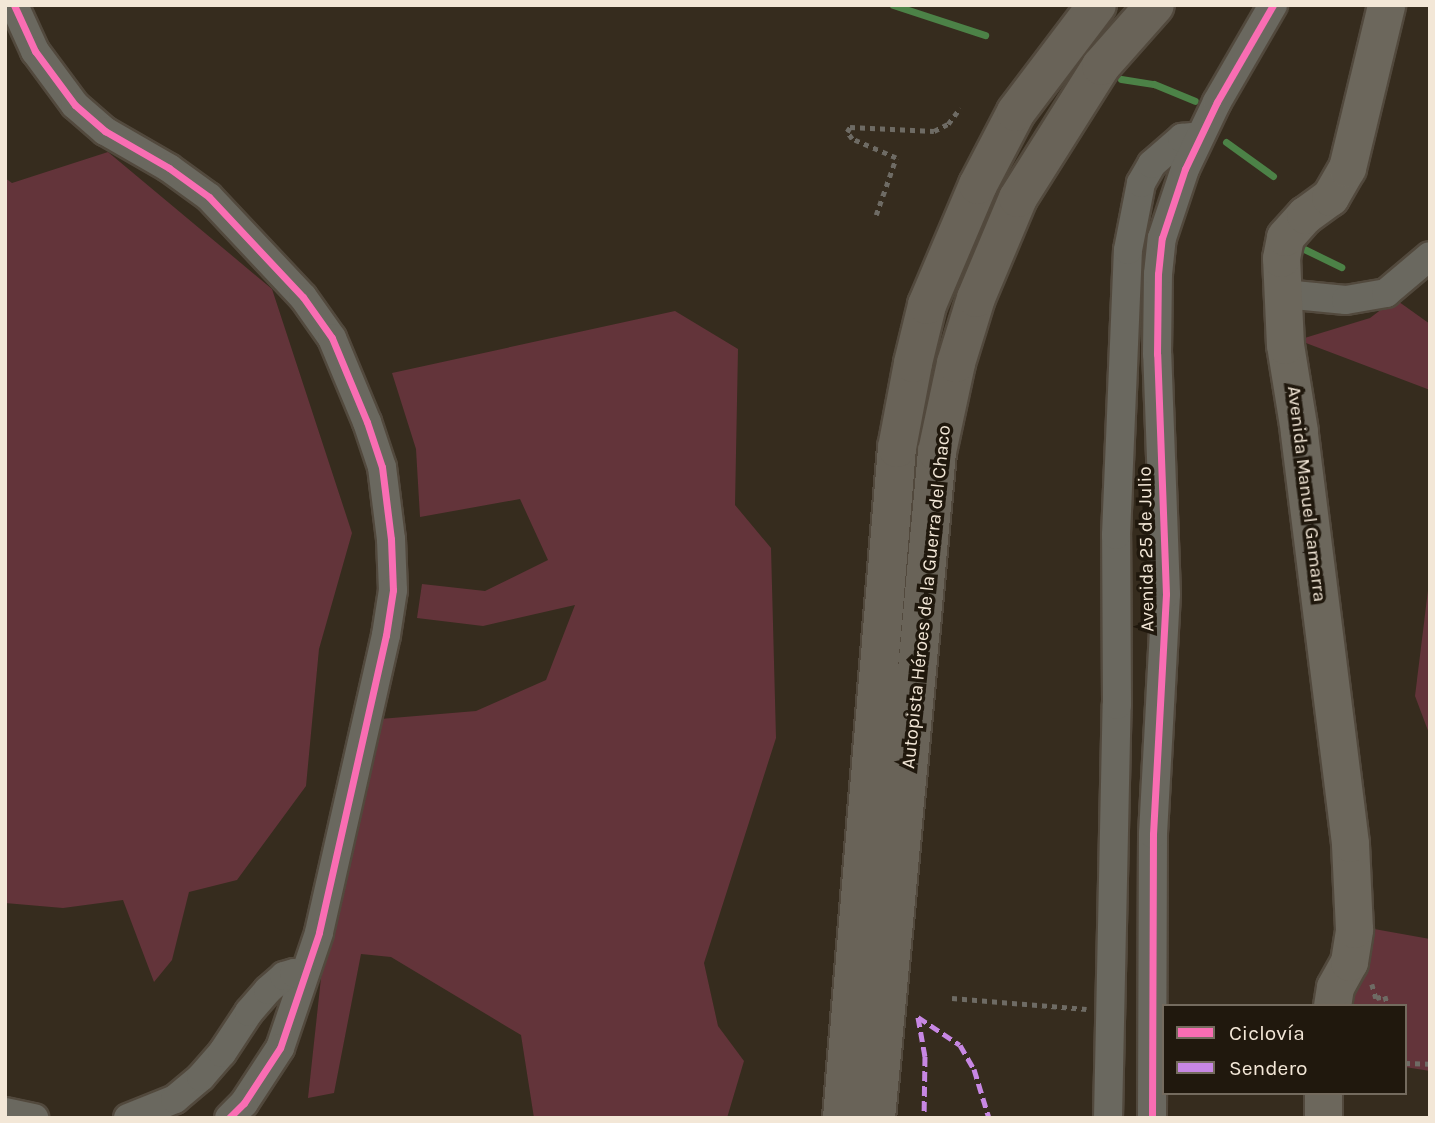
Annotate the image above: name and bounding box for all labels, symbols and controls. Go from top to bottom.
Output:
street label: Avenida Manuel Gamarra [1281,385,1331,603]
street label: Autopista Héroes de la Guerra del Chaco [898,424,956,770]
street label: Avenida 25 de Julio [1134,466,1160,632]
legend [1162,1004,1407,1095]
text: Ciclovía [1229,1021,1305,1045]
text: Sendero [1229,1056,1307,1080]

